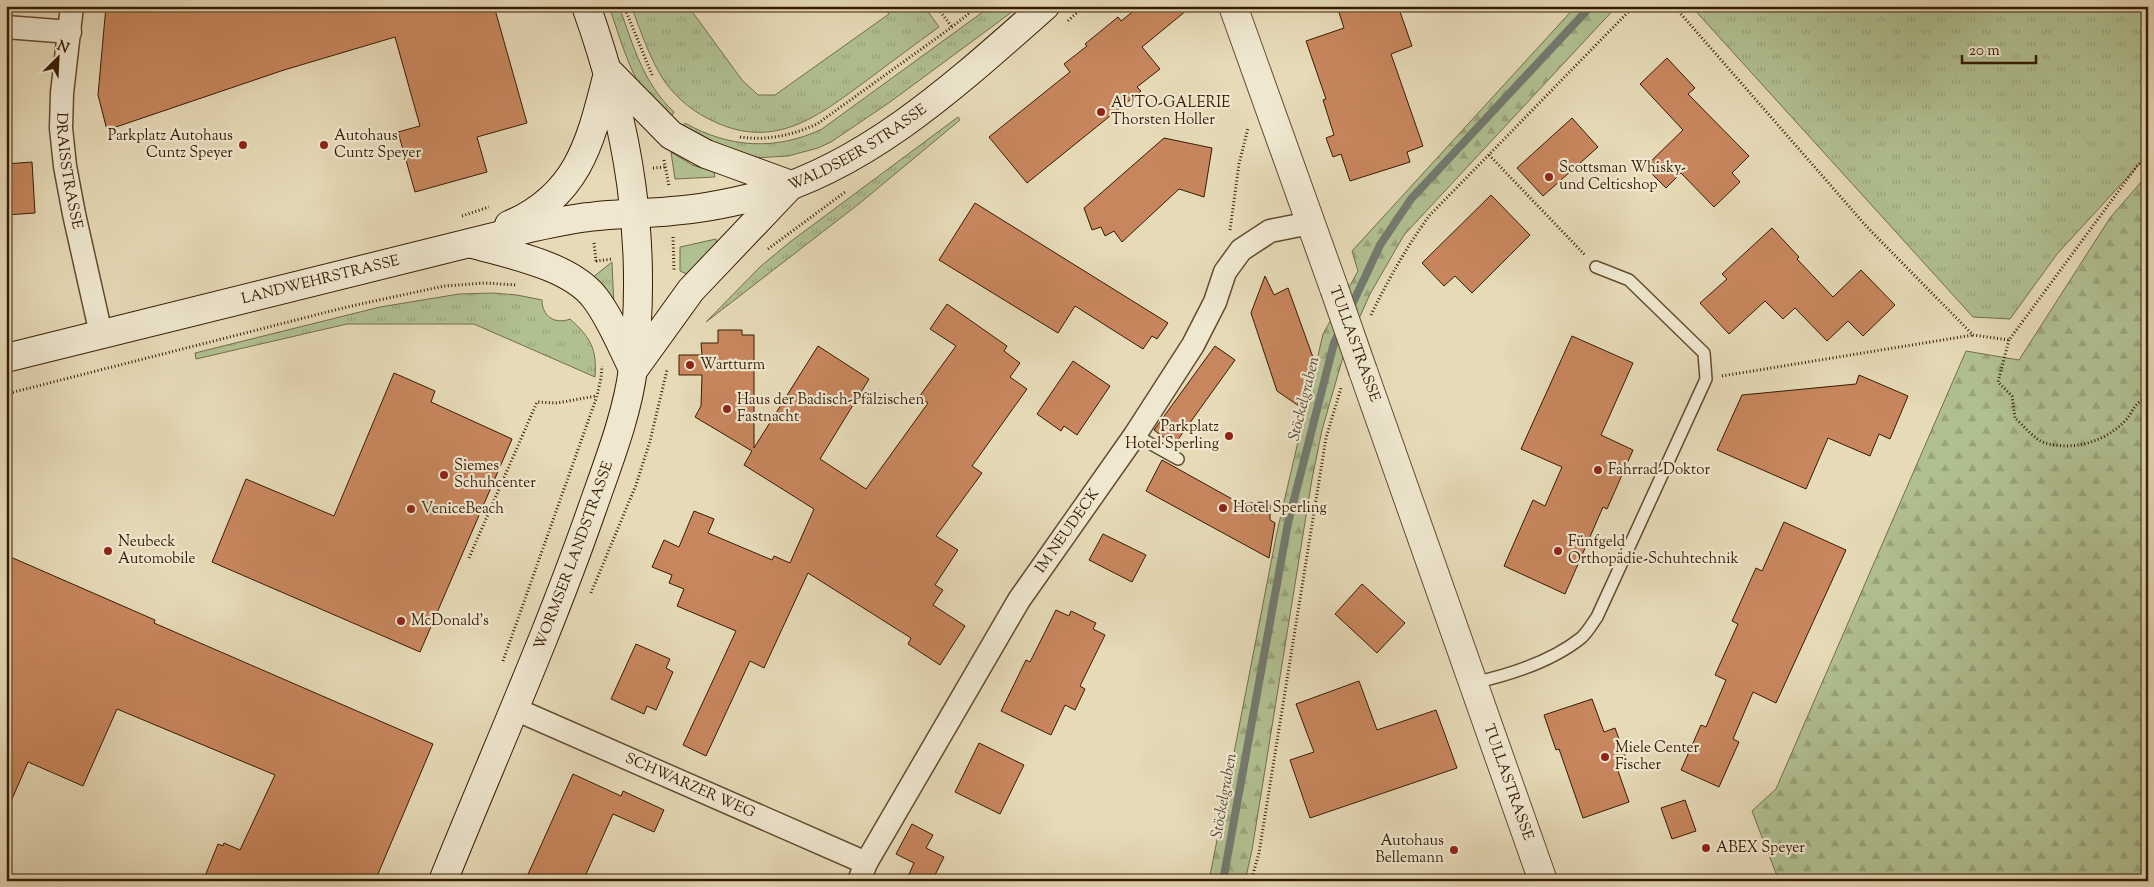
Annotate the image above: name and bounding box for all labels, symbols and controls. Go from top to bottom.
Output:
north arrow [32,32,82,82]
scale bar [1962,32,2035,64]
text: N [53,37,72,59]
text: 20 m [1969,41,2000,62]
place label: AUTO-GALERIE Thorsten Holler [1111,93,1230,131]
street label: WALDSEER STRASSE [785,99,932,196]
marker: AUTO-GALERIE Thorsten Holler [1095,106,1107,118]
street label: DRAISSTRASSE [50,112,88,231]
place label: Parkplatz Autohaus Cuntz Speyer [108,126,233,164]
place label: Autohaus Cuntz Speyer [334,126,421,164]
marker: Parkplatz Autohaus Cuntz Speyer [237,139,249,151]
marker: Autohaus Cuntz Speyer [318,139,330,151]
place label: Scottsman Whisky- und Celticshop [1559,158,1686,196]
marker: Scottsman Whisky- und Celticshop [1543,171,1555,183]
street label: LANDWEHRSTRASSE [239,250,402,310]
street label: TULLASTRASSE [1323,283,1385,405]
water label: Stöckelgraben [1283,354,1327,443]
place label: Wartturm [700,355,766,376]
marker: Wartturm [684,359,696,371]
place label: Haus der Badisch-Pfälzischen Fastnacht [737,390,924,428]
marker: Haus der Badisch-Pfälzischen Fastnacht [721,403,733,415]
place label: Parkplatz Hotel Sperling [1125,417,1219,455]
marker: Parkplatz Hotel Sperling [1223,430,1235,442]
place label: Siemes Schuhcenter [454,456,536,494]
street label: WORMSER LANDSTRASSE [529,458,619,653]
place label: Fahrrad-Doktor [1608,460,1710,481]
marker: Fahrrad-Doktor [1592,464,1604,476]
marker: Siemes Schuhcenter [438,469,450,481]
street label: IM NEUDECK [1030,484,1105,578]
place label: Hotel Sperling [1233,498,1327,519]
place label: VeniceBeach [421,499,504,520]
marker: Hotel Sperling [1217,502,1229,514]
marker: VeniceBeach [405,503,417,515]
place label: Neubeck Automobile [118,532,195,570]
place label: Fünfgeld Orthopädie-Schuhtechnik [1568,532,1739,570]
marker: Neubeck Automobile [102,545,114,557]
marker: Fünfgeld Orthopädie-Schuhtechnik [1552,545,1564,557]
place label: McDonald's [411,611,489,632]
marker: McDonald's [395,615,407,627]
street label: TULLASTRASSE [1478,721,1538,843]
place label: Miele Center Fischer [1615,738,1700,776]
street label: SCHWARZER WEG [622,748,758,823]
water label: Stöckelgraben [1206,751,1244,840]
marker: Miele Center Fischer [1599,751,1611,763]
place label: Autohaus Bellemann [1375,831,1444,869]
place label: ABEX Speyer [1716,838,1805,859]
marker: ABEX Speyer [1700,842,1712,854]
marker: Autohaus Bellemann [1448,844,1460,856]

